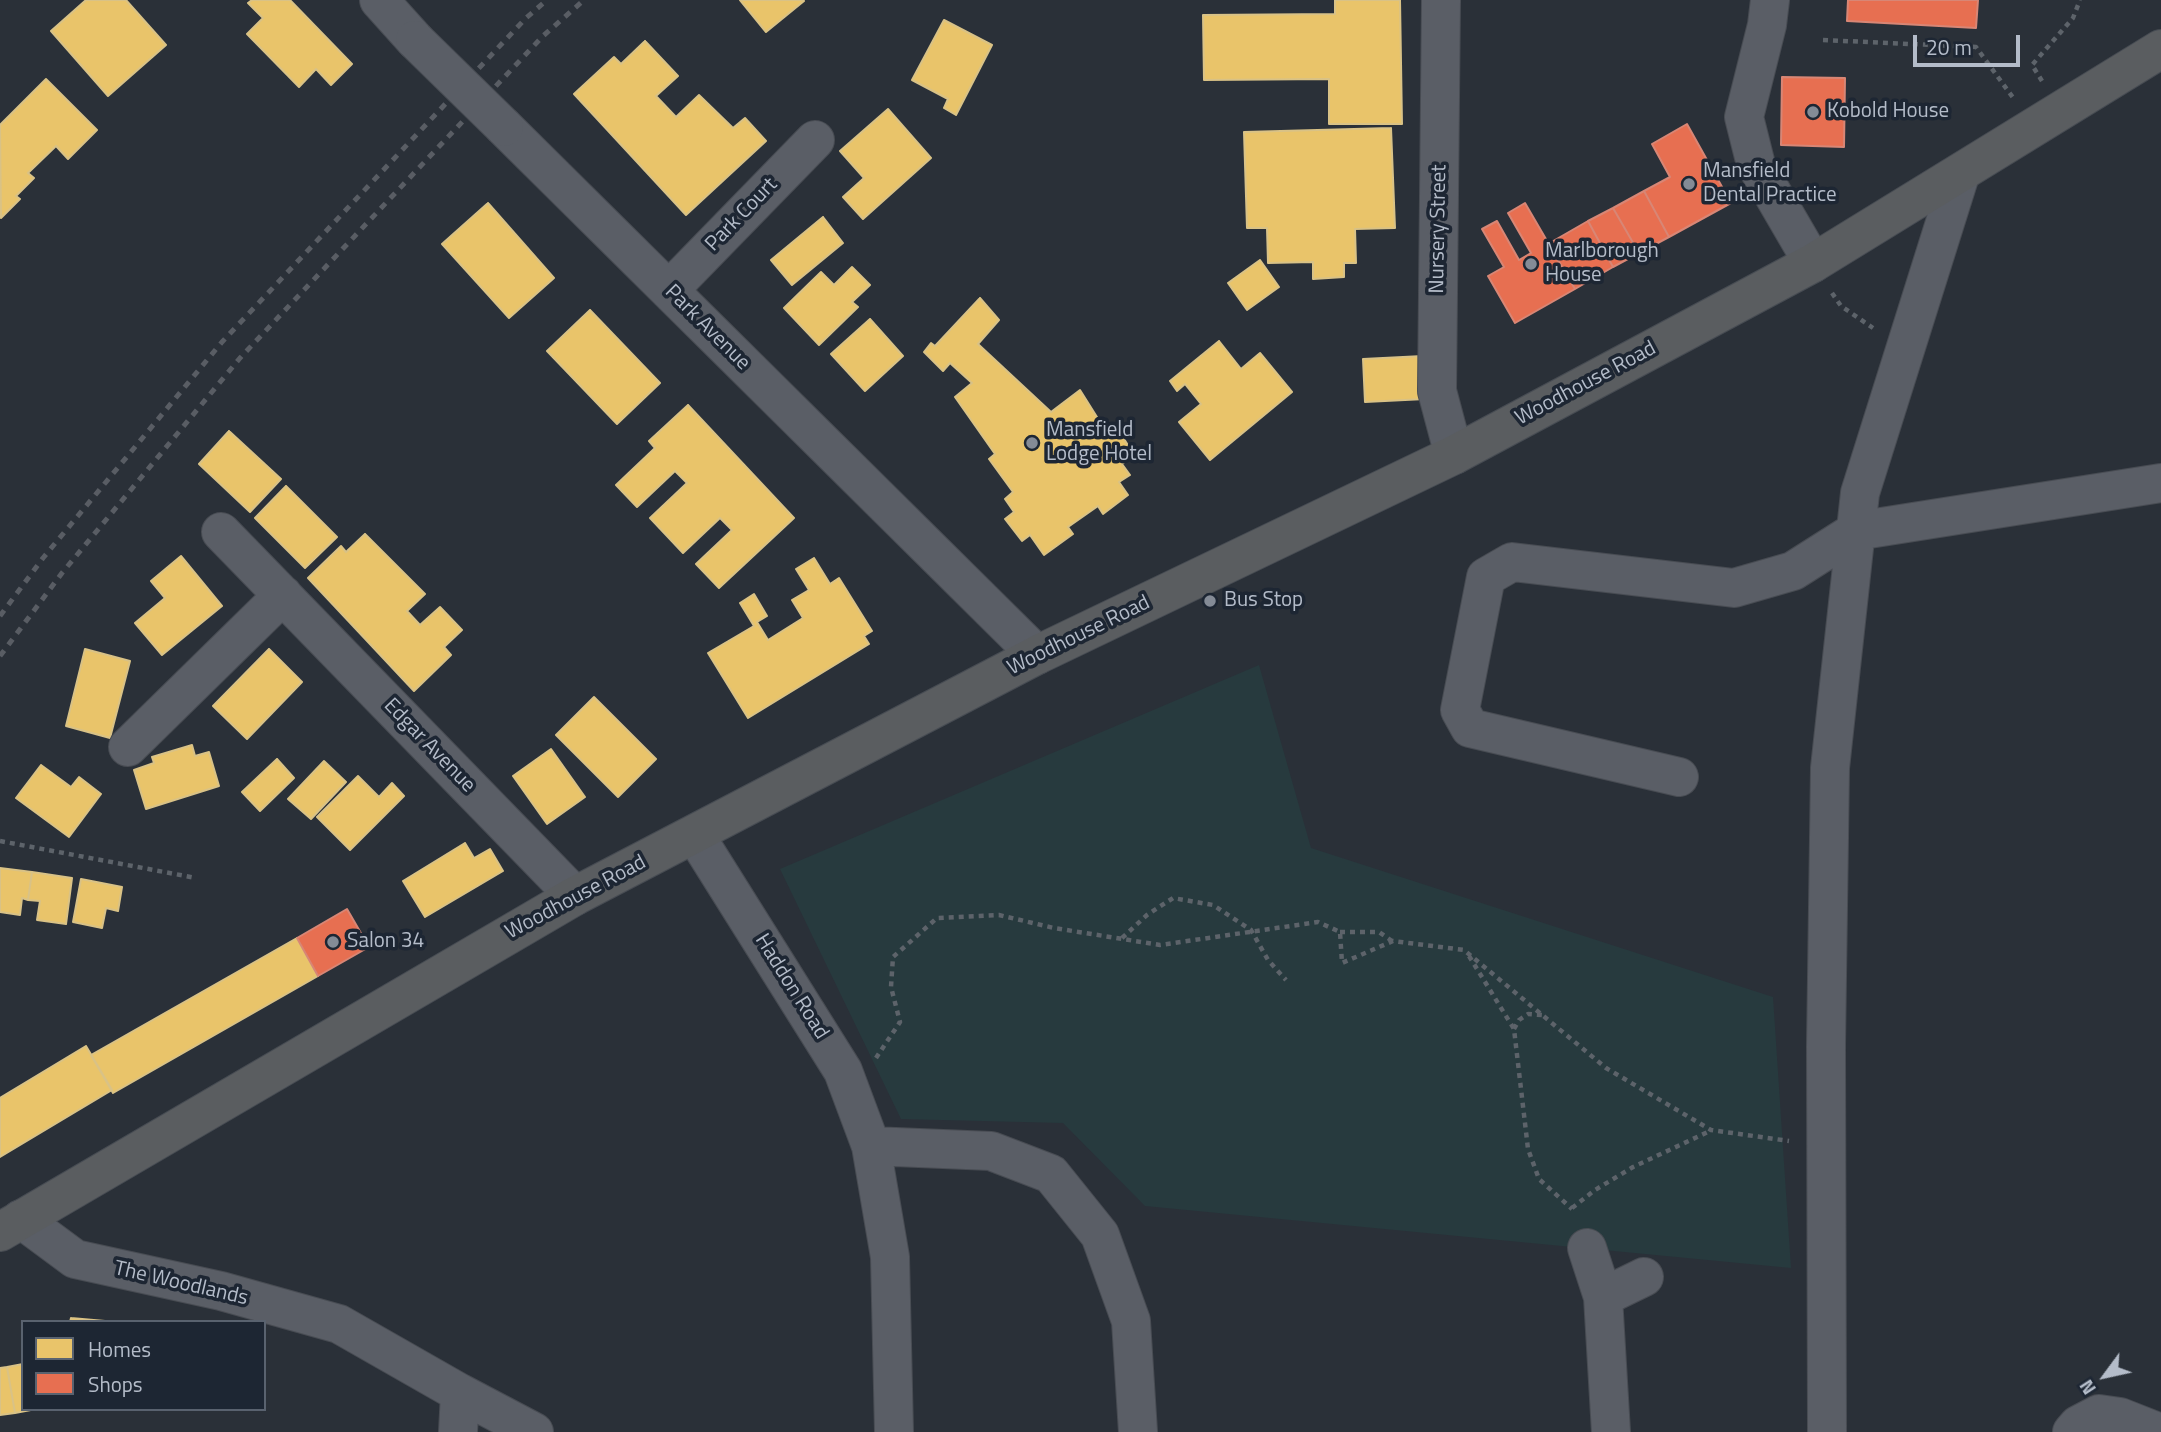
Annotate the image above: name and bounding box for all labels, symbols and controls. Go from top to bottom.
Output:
scale bar [1916,21,2023,65]
text: 20 m [1926,31,1972,63]
place label: Kobold House [1827,99,1949,125]
marker: Kobold House [1805,104,1821,120]
place label: Mansfield Dental Practice [1703,159,1837,209]
street label: Nursery Street [1425,164,1453,294]
street label: Park Court [701,173,783,257]
marker: Mansfield Dental Practice [1681,176,1697,192]
place label: Marlborough House [1545,239,1659,289]
marker: Marlborough House [1523,256,1539,272]
street label: Park Avenue [659,280,755,376]
street label: Woodhouse Road [1511,336,1661,432]
place label: Mansfield Lodge Hotel [1046,418,1152,468]
marker: Mansfield Lodge Hotel [1024,435,1040,451]
place label: Bus Stop [1224,588,1303,614]
street label: Woodhouse Road [1004,591,1154,681]
marker: Bus Stop [1202,593,1218,609]
street label: Edgar Avenue [378,694,480,798]
street label: Woodhouse Road [501,850,651,946]
place label: Salon 34 [347,929,424,955]
street label: Haddon Road [749,930,833,1044]
marker: Salon 34 [325,934,341,950]
street label: The Woodlands [112,1256,250,1312]
legend [21,1320,266,1411]
text: Homes [88,1333,151,1365]
north arrow [2070,1341,2140,1411]
text: Shops [88,1368,143,1400]
text: N [2071,1374,2103,1401]

